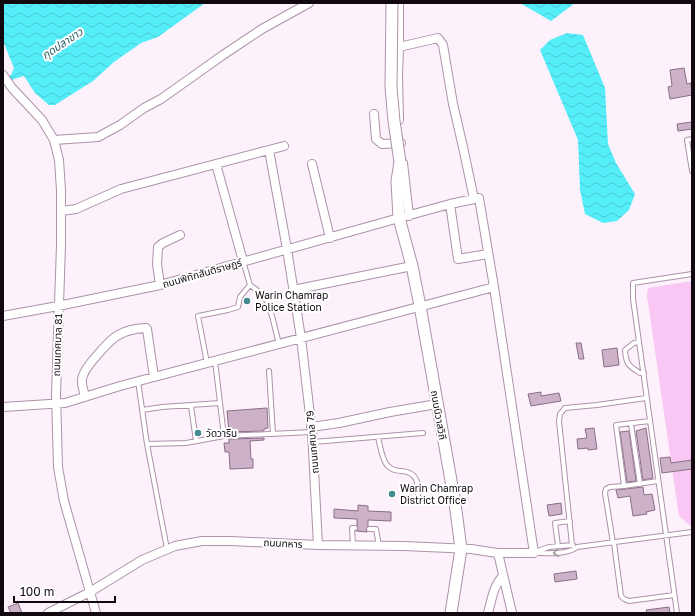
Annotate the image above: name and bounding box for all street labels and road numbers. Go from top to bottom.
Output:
street label: ถนนพิทักสันติราษฎร์ [161,256,243,290]
street label: ถนนเทศบาล 81 [50,313,64,377]
street label: ถนนนิวาสวิถี [429,389,449,441]
street label: ถนนเทศบาล 79 [303,410,321,474]
street label: ถนนทหาร [263,536,303,550]

